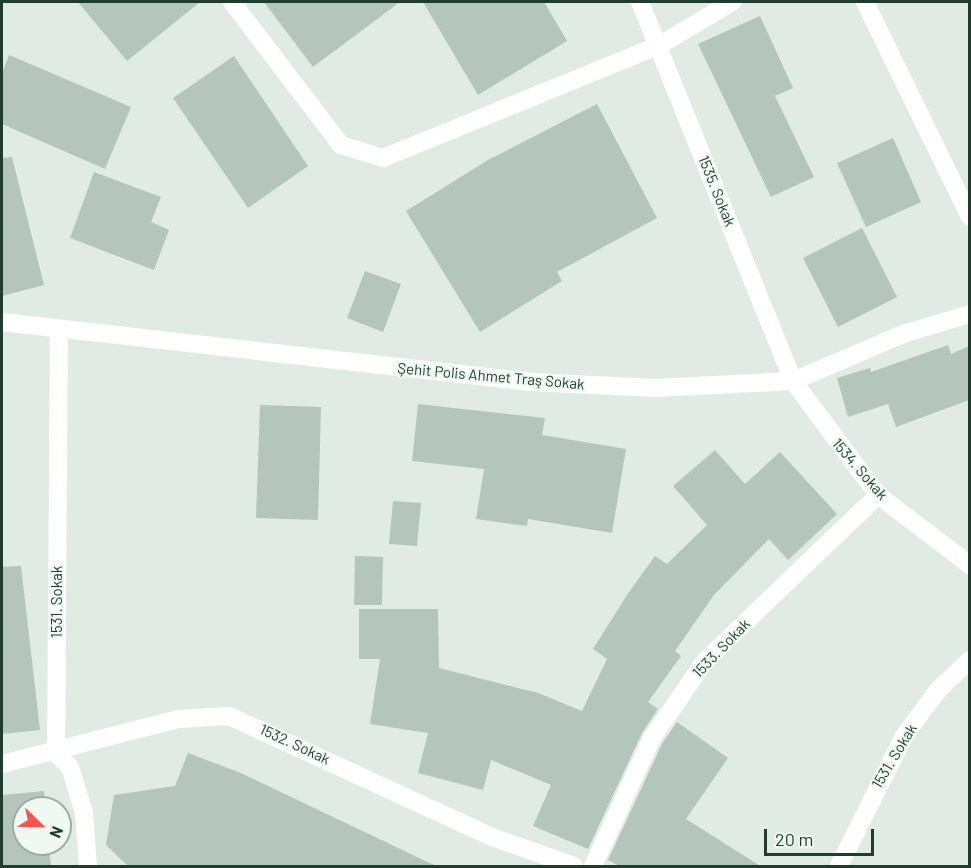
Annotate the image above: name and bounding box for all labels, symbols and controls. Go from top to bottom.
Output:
street label: 1535. Sokak [695,153,739,229]
street label: Şehit Polis Ahmet Traş Sokak [397,359,585,393]
street label: 1534. Sokak [828,435,892,503]
street label: 1531. Sokak [48,566,66,638]
street label: 1533. Sokak [688,615,754,681]
street label: 1532. Sokak [257,720,333,768]
street label: 1531. Sokak [868,720,920,792]
north arrow [12,796,72,856]
scale bar [767,817,876,855]
text: N [46,824,68,841]
text: 20 m [775,828,813,850]

